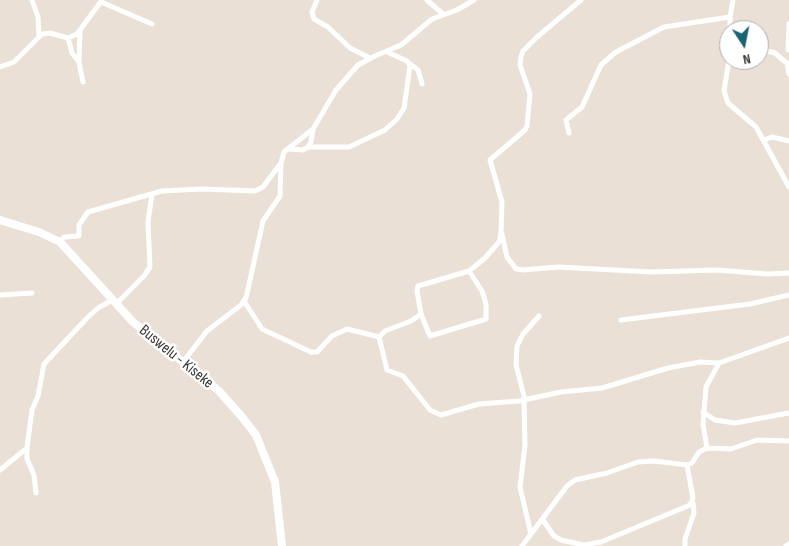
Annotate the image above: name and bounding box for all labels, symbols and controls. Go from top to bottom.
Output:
north arrow [719,20,769,70]
text: N [741,50,752,68]
street label: Buswelu - Kiseke [135,321,217,393]

